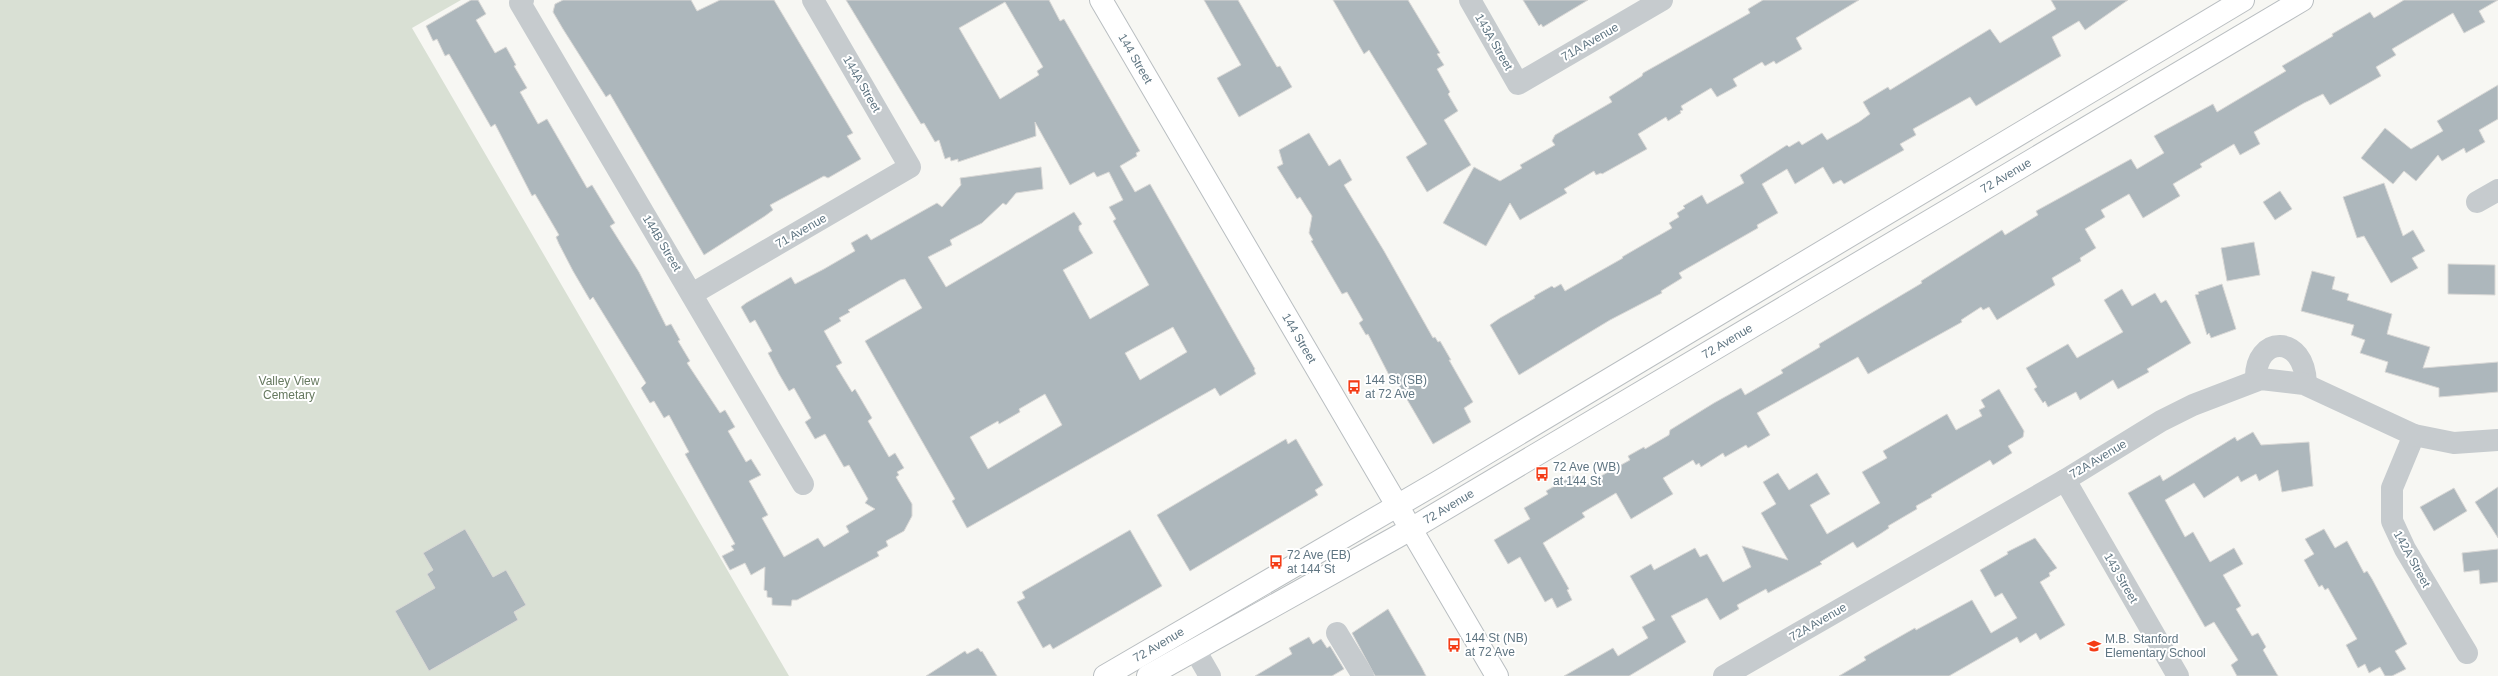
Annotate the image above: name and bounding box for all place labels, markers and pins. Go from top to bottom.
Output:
place label: 144 St (SB) at 72 Ave [1365,373,1427,401]
bus stop icon: 144 St (SB) at 72 Ave [1346,379,1362,395]
place label: 72 Ave (WB) at 144 St [1553,460,1620,488]
bus stop icon: 72 Ave (WB) at 144 St [1534,466,1550,482]
place label: 72 Ave (EB) at 144 St [1287,548,1351,576]
bus stop icon: 72 Ave (EB) at 144 St [1268,554,1284,570]
place label: 144 St (NB) at 72 Ave [1465,631,1528,659]
place label: M.B. Stanford Elementary School [2105,632,2206,660]
bus stop icon: 144 St (NB) at 72 Ave [1446,637,1462,653]
school or university icon: M.B. Stanford Elementary School [2086,638,2102,654]

